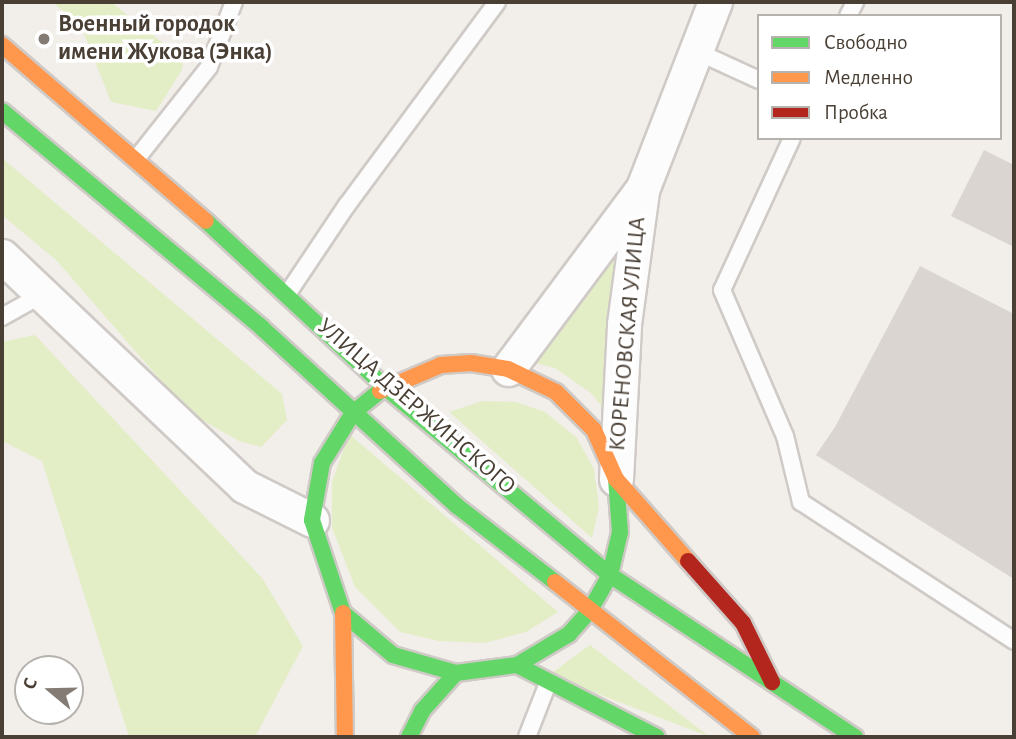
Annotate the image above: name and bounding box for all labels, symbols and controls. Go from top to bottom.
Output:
place label: Военный городок имени Жукова (Энка) [58,11,273,67]
legend [757,14,1002,140]
marker: Военный городок имени Жукова (Энка) [36,31,52,47]
text: Свободно [824,32,908,53]
text: Медленно [824,67,913,88]
text: Пробка [824,102,888,123]
street label: КОРЕНОВСКАЯ УЛИЦА [603,216,653,452]
street label: УЛИЦА ДЗЕРЖИНСКОГО [311,313,521,501]
north arrow [14,655,84,725]
text: С [20,676,41,692]

